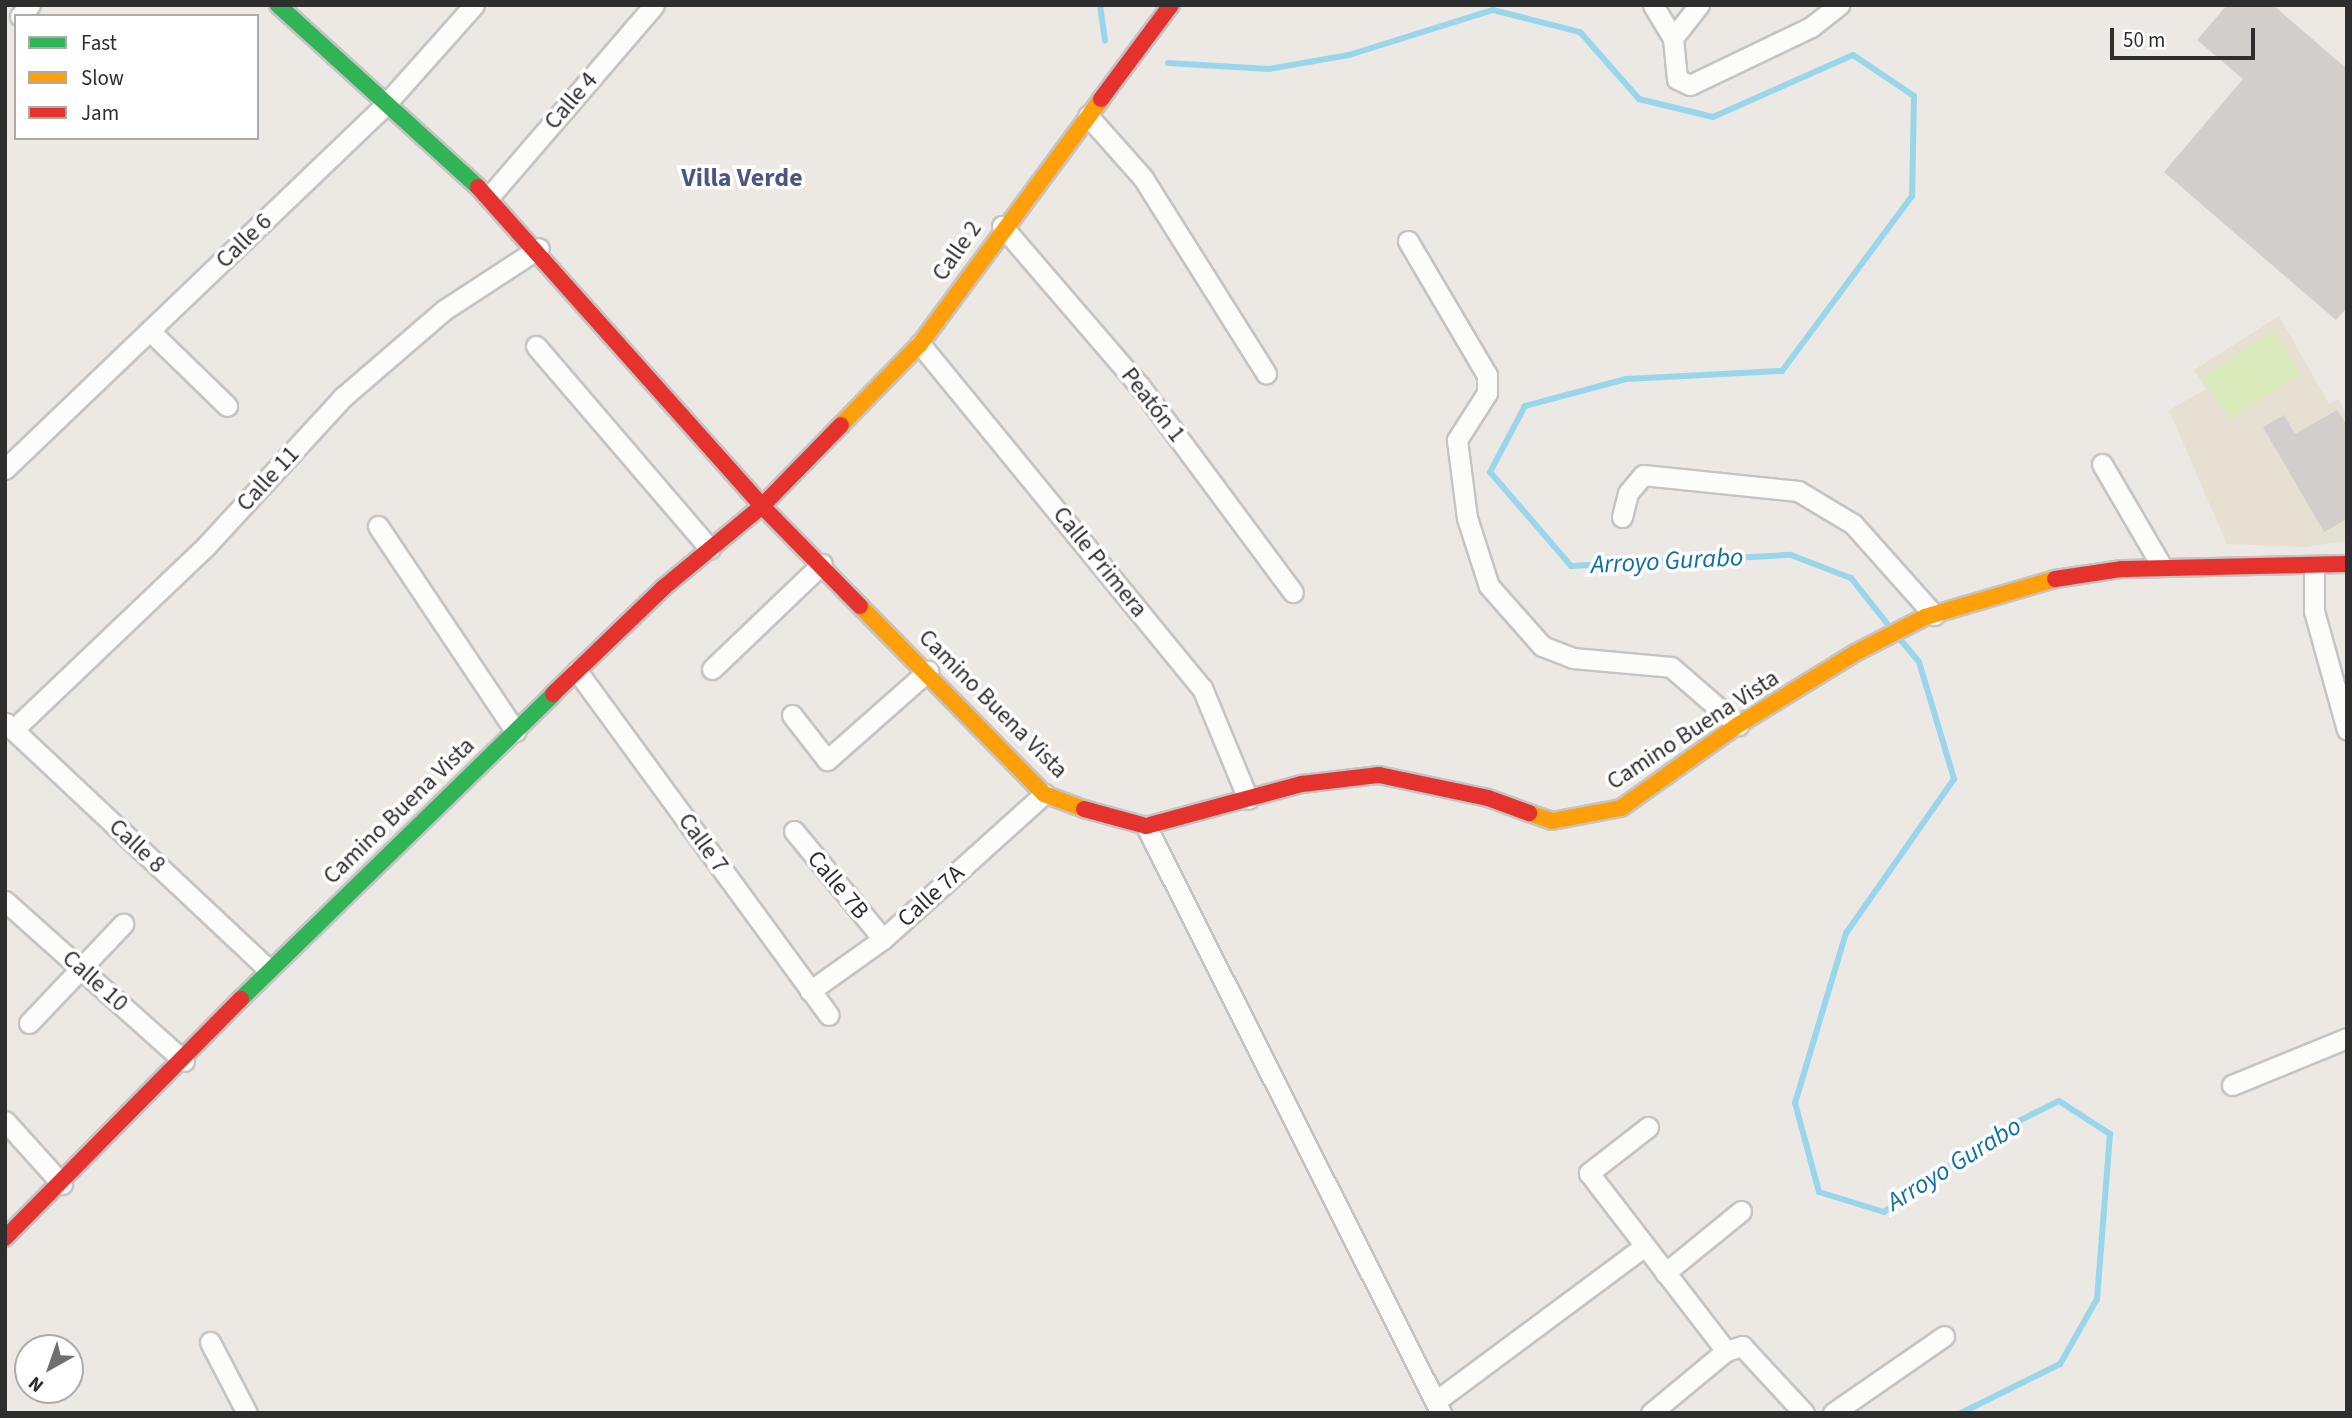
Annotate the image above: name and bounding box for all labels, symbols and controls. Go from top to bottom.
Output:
legend [14,14,259,140]
scale bar [2114,14,2259,58]
text: 50 m [2123,25,2165,55]
text: Fast [81,28,117,58]
text: Slow [81,63,124,93]
street label: Calle 4 [538,66,604,136]
text: Jam [81,98,119,128]
district label: Villa Verde [681,162,803,194]
street label: Calle 6 [210,207,278,275]
street label: Calle 2 [926,215,988,287]
street label: Peatón 1 [1115,362,1191,448]
street label: Calle 11 [231,440,305,518]
street label: Calle Primera [1047,501,1153,623]
water label: Arroyo Gurabo [1590,541,1744,581]
street label: Camino Buena Vista [912,623,1074,785]
street label: Camino Buena Vista [1602,664,1784,796]
street label: Camino Buena Vista [317,731,481,891]
street label: Calle 7 [672,808,734,878]
street label: Calle 8 [103,813,171,879]
street label: Calle 7B [801,845,875,925]
street label: Calle 7A [892,859,970,933]
street label: Calle 10 [56,944,134,1018]
water label: Arroyo Gurabo [1881,1110,2027,1218]
north arrow [14,1334,84,1404]
text: N [23,1370,50,1398]

